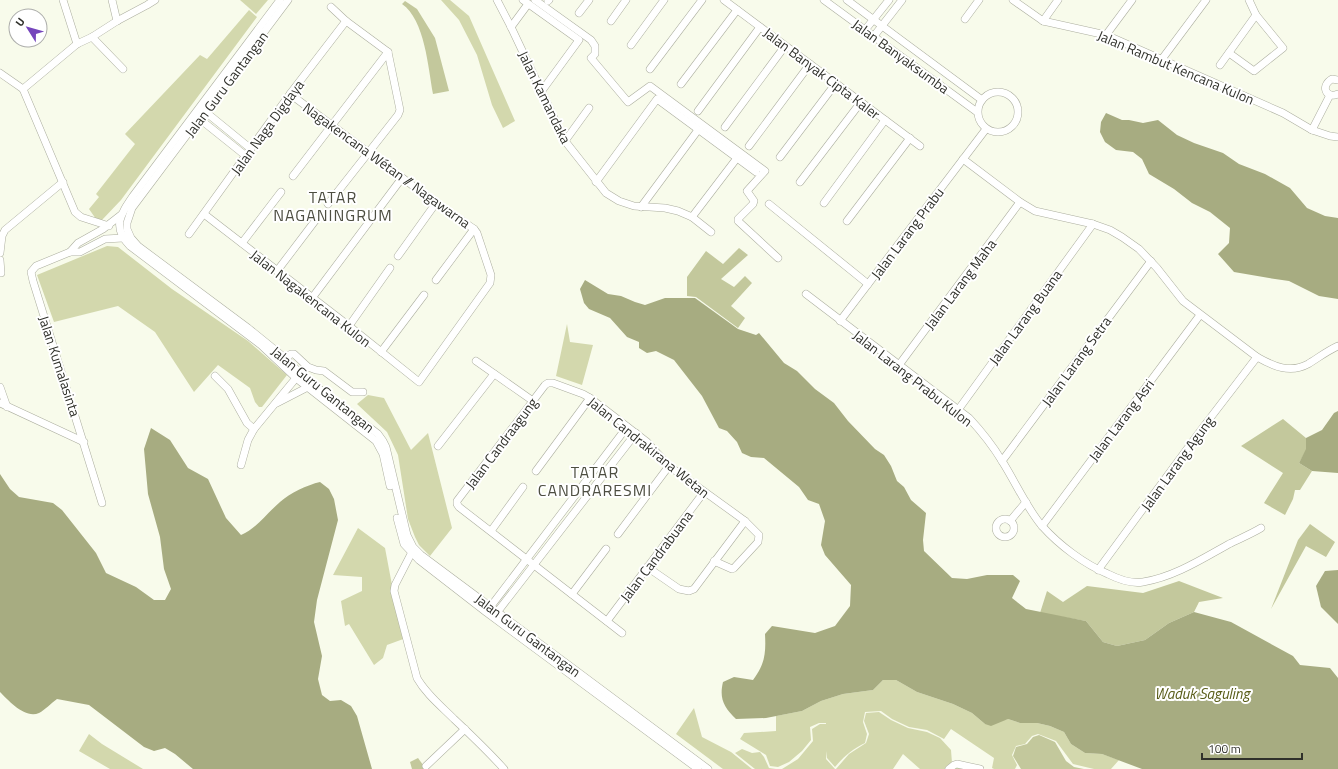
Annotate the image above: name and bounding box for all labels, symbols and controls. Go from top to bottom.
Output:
north arrow [8,8,48,48]
text: U [11,14,29,30]
street label: Jalan Banyaksumba [848,14,954,98]
street label: Jalan Banyak Cipta Kaler [759,22,885,124]
street label: Jalan Rambut Kencana Kulon [1094,24,1258,110]
street label: Jalan Guru Gantangan [179,27,273,141]
street label: Jalan Kamandaka [513,47,577,147]
street label: Jalan Naga Digdaya [225,75,309,179]
street label: Nagakencana Wétan // Nagawarna [299,97,475,233]
street label: Jalan Larang Prabu [865,183,949,283]
district label: TATAR NAGANINGRUM [273,185,393,227]
street label: Jalan Larang Maha [919,234,1001,334]
street label: Jalan Nagakencana Kulon [246,244,376,352]
street label: Jalan Larang Buana [983,265,1067,369]
street label: Jalan Larang Setra [1036,312,1116,410]
street label: Jalan Kumalasinta [34,313,86,419]
street label: Jalan Larang Prabu Kulon [849,325,977,431]
street label: Jalan Guru Gantangan [267,341,379,437]
street label: Jalan Larang Asri [1083,375,1159,465]
street label: Jalan Candrakirana Wetan [584,391,714,503]
street label: Jalan Candraagung [460,393,542,493]
street label: Jalan Larang Agung [1135,411,1219,515]
district label: TATAR CANDRARESMI [538,460,652,502]
street label: Jalan Candrabuana [615,506,697,606]
street label: Jalan Guru Gantangan [471,588,585,682]
water label: Waduk Saguling [1155,682,1251,705]
scale bar [1202,735,1302,761]
text: 100 m [1208,739,1241,758]

